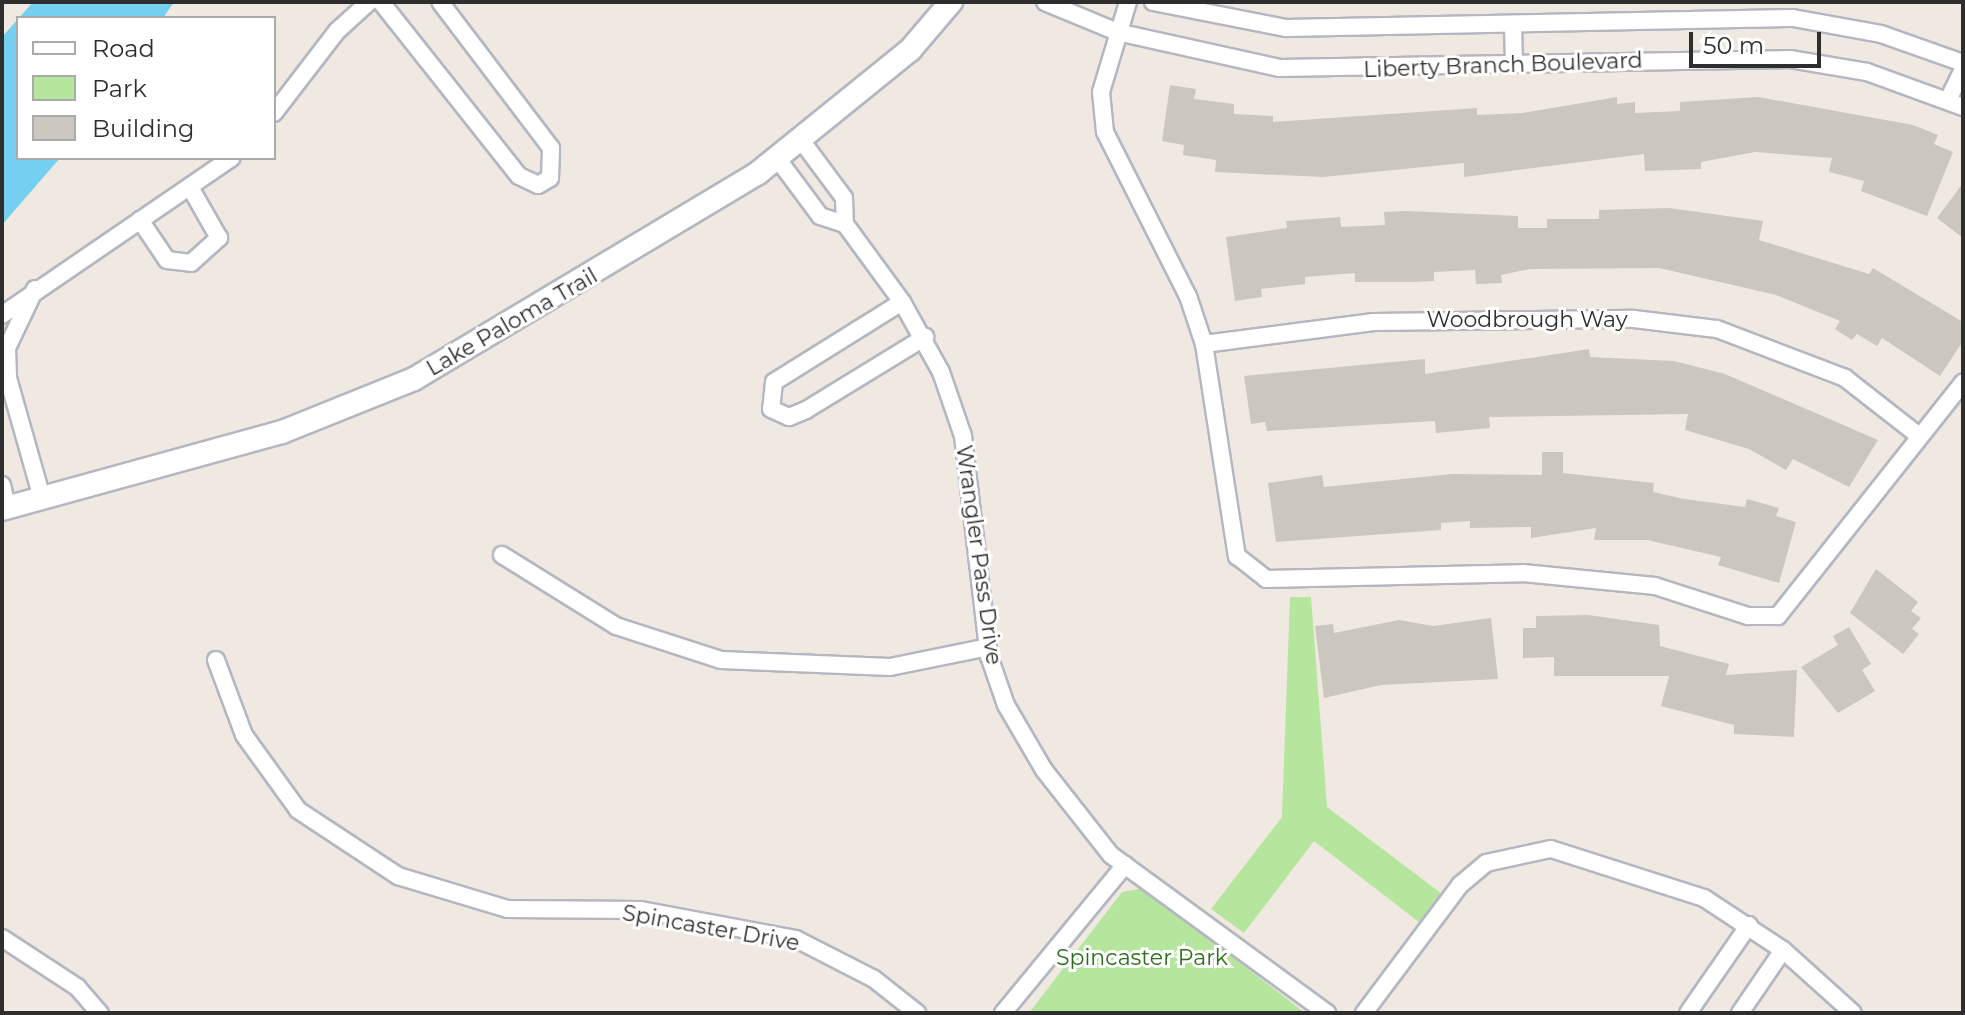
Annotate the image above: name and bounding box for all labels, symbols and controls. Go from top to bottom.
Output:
legend [16,16,276,160]
scale bar [1693,16,1825,66]
text: 50 m [1703,31,1764,60]
text: Road [92,34,155,63]
street label: Liberty Branch Boulevard [1363,47,1643,83]
text: Park [92,74,147,103]
text: Building [92,114,195,143]
street label: Lake Paloma Trail [422,262,602,382]
street label: Woodbrough Way [1426,307,1628,333]
street label: Wrangler Pass Drive [951,443,1007,667]
street label: Spincaster Drive [620,899,802,957]
park label: Spincaster Park [1056,945,1228,971]

